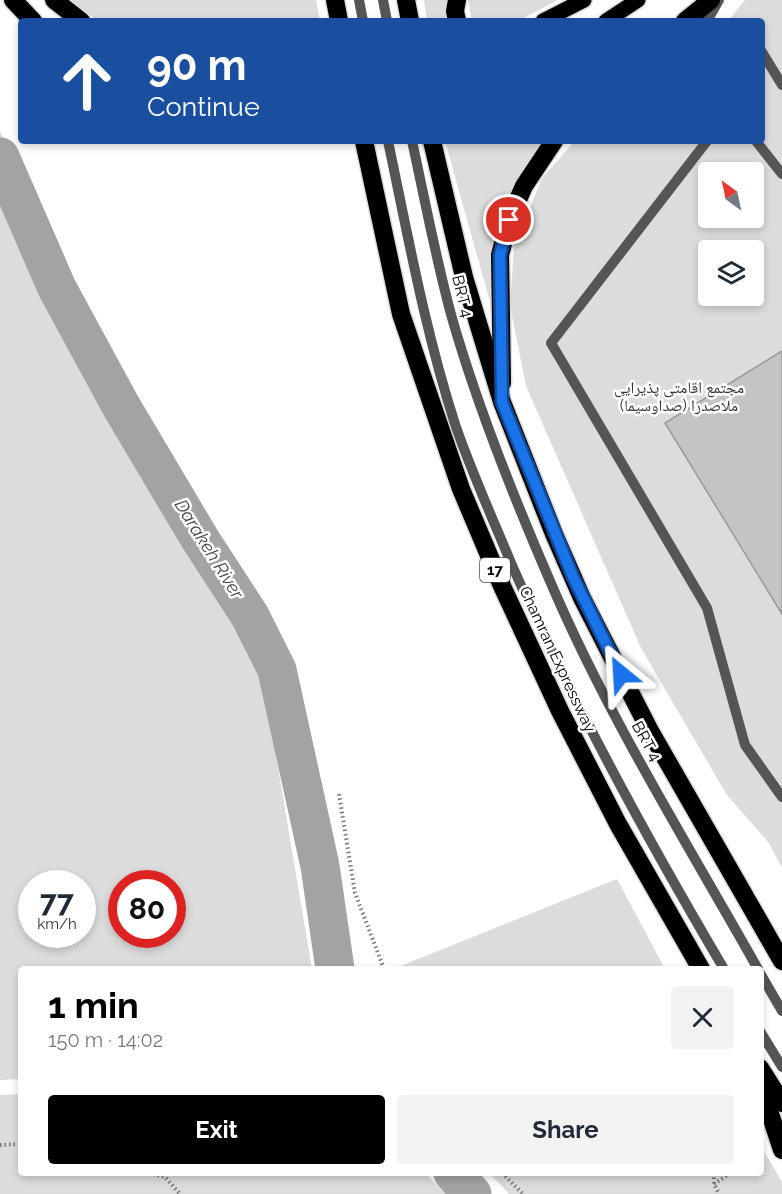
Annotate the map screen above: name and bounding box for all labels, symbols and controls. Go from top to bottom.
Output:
text: 90 m [147,41,247,90]
icon: ahead [48,42,126,120]
text: Continue [147,91,260,122]
north arrow [698,162,764,228]
map controls [698,162,764,306]
pin [483,194,534,245]
icon: arrive [492,203,525,236]
button: layers [698,240,764,306]
street label: BRT 4 [448,273,477,320]
park label: مجتمع اقامتی پذیرایی ملاصدرا (صداوسیما) [614,378,744,415]
water label: Darakeh River [171,495,249,603]
road number: 17 [480,558,510,582]
street label: Chamran Expressway [515,583,600,736]
position arrow [589,642,653,706]
street label: BRT 4 [628,718,665,765]
speed limit sign: 80 [108,870,186,948]
text: 77 [40,884,74,919]
text: km/h [37,915,77,933]
text: 1 min [48,984,139,1026]
button: close [671,986,734,1049]
text: 150 m · 14:02 [48,1028,163,1052]
button: Exit [48,1095,385,1164]
button: Share [397,1095,734,1164]

